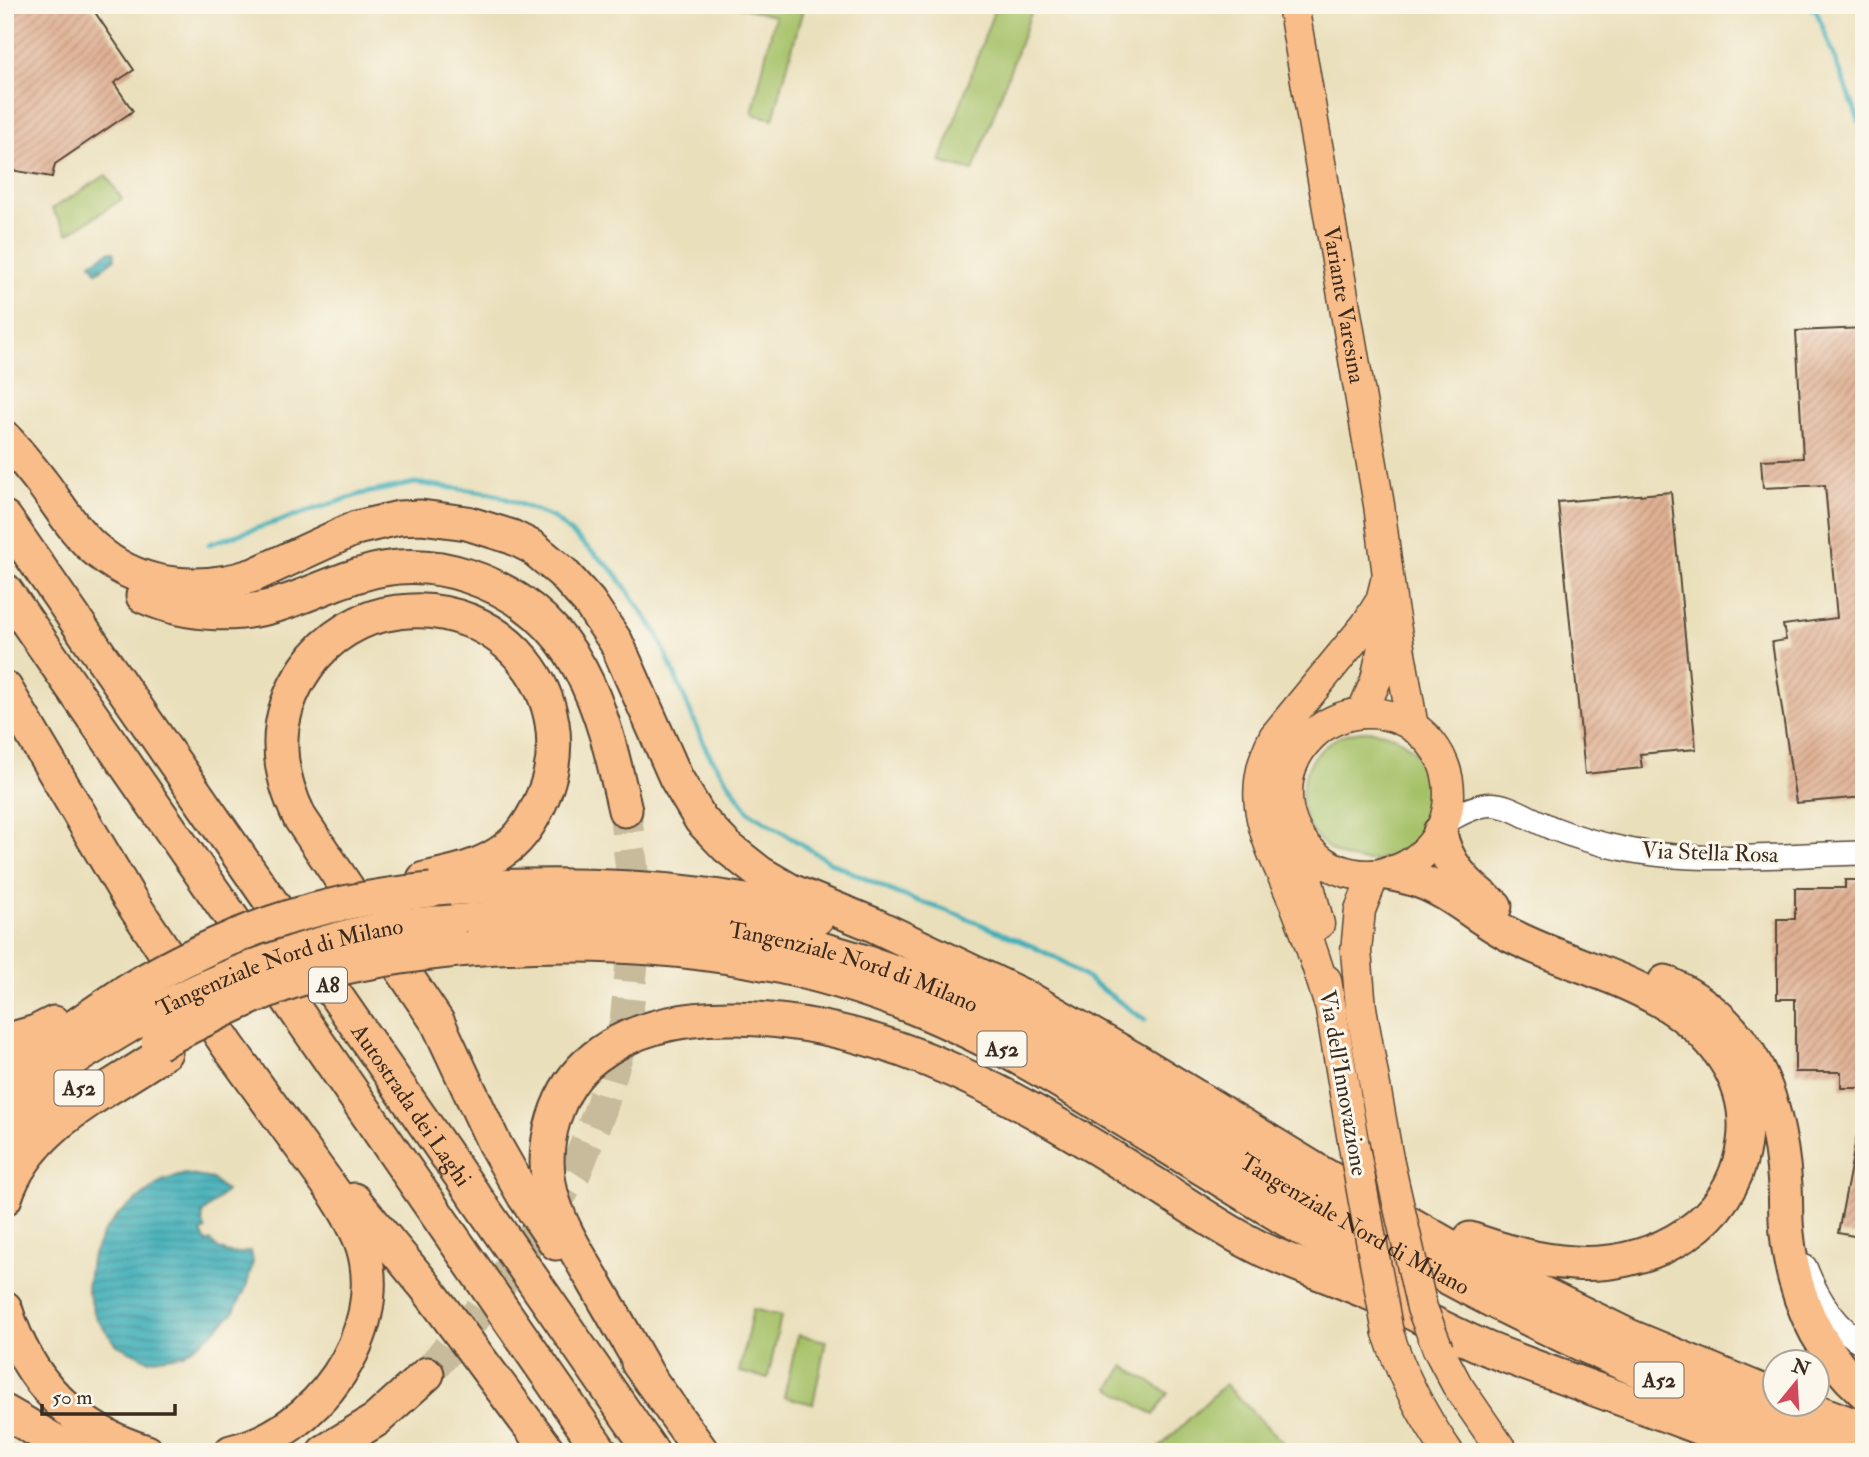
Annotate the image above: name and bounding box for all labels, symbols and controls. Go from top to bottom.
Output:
street label: Variante Varesina [1316,224,1372,386]
street label: Via Stella Rosa [1641,836,1780,869]
street label: Tangenziale Nord di Milano [152,912,405,1023]
street label: Tangenziale Nord di Milano [726,915,983,1019]
road number: A8 [309,968,347,1002]
street label: Via dell'Innovazione [1313,988,1374,1179]
street label: Autostrada dei Laghi [344,1017,478,1192]
road number: A52 [978,1032,1026,1066]
road number: A52 [55,1070,104,1106]
street label: Tangenziale Nord di Milano [1234,1147,1475,1301]
north arrow [1760,1348,1830,1418]
text: N [1788,1353,1814,1382]
road number: A52 [1634,1362,1684,1398]
scale bar [42,1373,175,1417]
text: 50 m [52,1384,93,1411]

